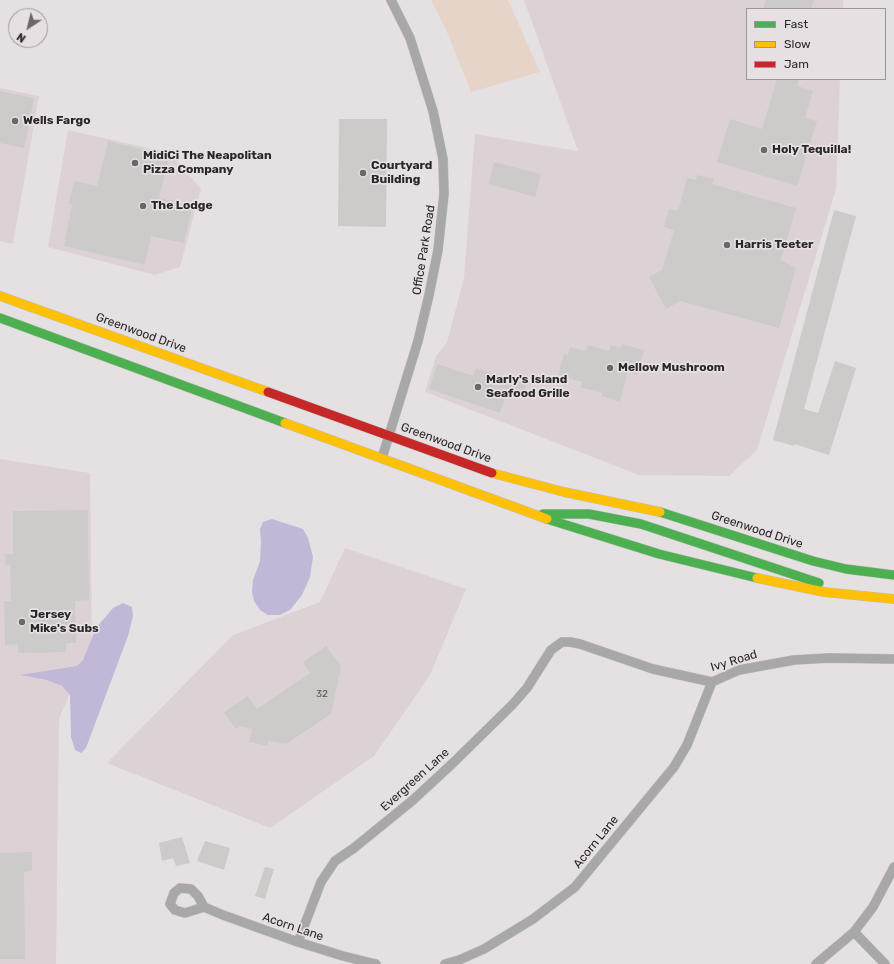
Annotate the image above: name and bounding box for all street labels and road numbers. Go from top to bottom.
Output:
street label: Office Park Road [410,204,438,296]
street label: Greenwood Drive [94,310,188,356]
street label: Greenwood Drive [399,420,493,466]
street label: Greenwood Drive [709,508,805,552]
street label: Ivy Road [709,647,759,675]
street label: Evergreen Lane [378,745,452,815]
street label: Acorn Lane [570,813,622,871]
street label: Acorn Lane [261,910,325,944]

